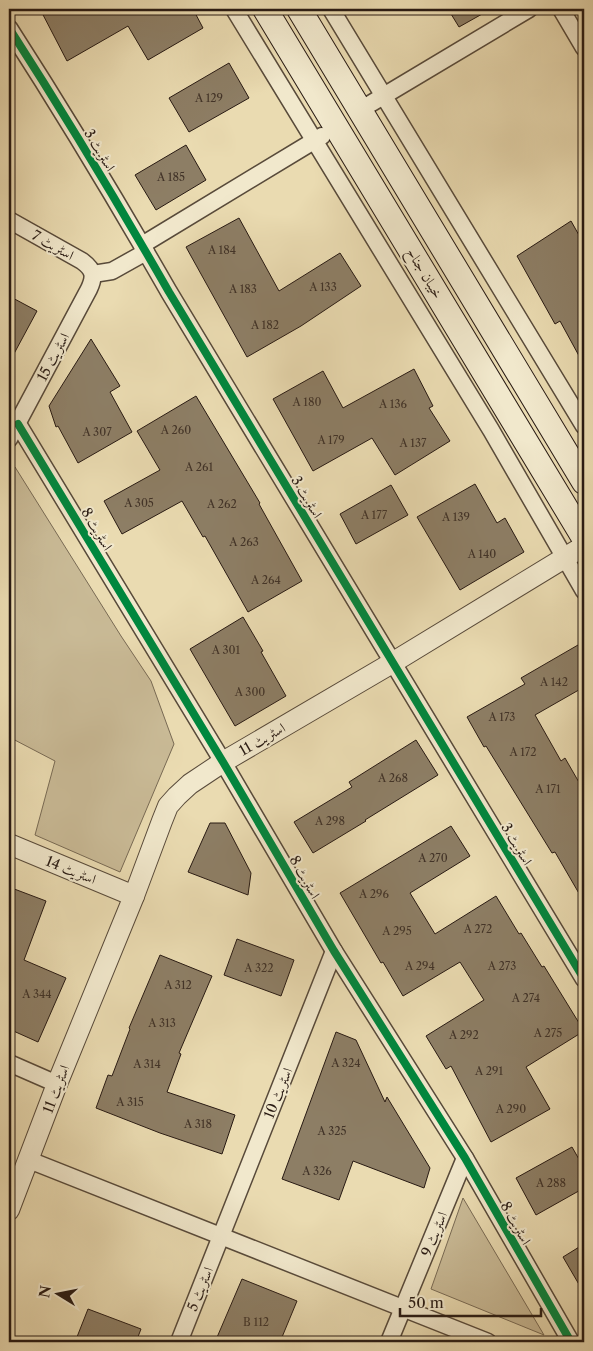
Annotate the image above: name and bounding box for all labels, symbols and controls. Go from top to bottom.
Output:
house number: A 129 [194,91,223,105]
street label: اسٹریٹ 3 [80,126,120,174]
house number: A 185 [156,170,185,184]
street label: اسٹریٹ 7 [29,226,77,264]
house number: A 184 [207,243,236,257]
street label: خیبان جناح [399,244,447,304]
house number: A 133 [308,280,337,294]
house number: A 183 [228,282,257,296]
house number: A 182 [250,318,279,332]
street label: اسٹریٹ 15 [33,330,73,384]
house number: A 180 [292,395,321,409]
house number: A 136 [378,397,407,411]
house number: A 260 [160,423,191,437]
house number: A 307 [81,425,112,439]
house number: A 179 [316,433,345,447]
house number: A 137 [399,436,427,450]
house number: A 261 [184,460,213,474]
street label: اسٹریٹ 3 [287,473,327,521]
house number: A 305 [123,496,154,510]
house number: A 262 [206,497,237,511]
street label: اسٹریٹ 8 [77,504,117,554]
house number: A 177 [360,508,388,522]
house number: A 139 [441,510,470,524]
house number: A 263 [228,535,259,549]
house number: A 140 [467,547,496,561]
house number: A 264 [250,573,281,587]
house number: A 301 [211,643,241,657]
house number: A 142 [539,675,568,689]
house number: A 300 [234,685,265,699]
house number: A 173 [488,710,515,724]
street label: اسٹریٹ 11 [236,719,288,759]
house number: A 172 [508,745,537,759]
house number: A 268 [377,771,408,785]
house number: A 171 [534,782,561,796]
house number: A 298 [314,814,345,828]
street label: اسٹریٹ 3 [497,820,537,868]
house number: A 270 [417,851,448,865]
street label: اسٹریٹ 14 [43,852,99,888]
street label: اسٹریٹ 8 [286,852,324,902]
house number: A 296 [358,887,389,901]
house number: A 272 [463,922,492,936]
house number: A 295 [381,924,412,938]
house number: A 294 [404,959,435,973]
house number: A 273 [487,959,516,973]
house number: A 322 [243,961,274,975]
house number: A 312 [163,978,192,992]
house number: A 344 [21,987,52,1001]
house number: A 274 [511,991,540,1005]
house number: A 313 [147,1016,176,1030]
house number: A 275 [533,1026,562,1040]
house number: A 292 [448,1028,479,1042]
house number: A 324 [330,1056,361,1070]
house number: A 314 [132,1057,161,1071]
street label: اسٹریٹ 11 [39,1062,73,1116]
house number: A 291 [474,1064,503,1078]
street label: اسٹریٹ 10 [260,1065,296,1121]
house number: A 315 [115,1095,144,1109]
house number: A 290 [495,1102,526,1116]
house number: A 318 [183,1117,212,1131]
house number: A 325 [316,1124,347,1138]
house number: A 326 [301,1164,332,1178]
house number: A 288 [535,1176,566,1190]
street label: اسٹریٹ 8 [497,1198,535,1248]
street label: اسٹریٹ 9 [417,1209,451,1259]
street label: اسٹریٹ 5 [183,1264,217,1314]
north arrow [32,1268,82,1318]
text: N [35,1284,55,1299]
scale bar [400,1286,542,1318]
text: 50 m [408,1293,444,1312]
house number: B 112 [243,1315,269,1329]

